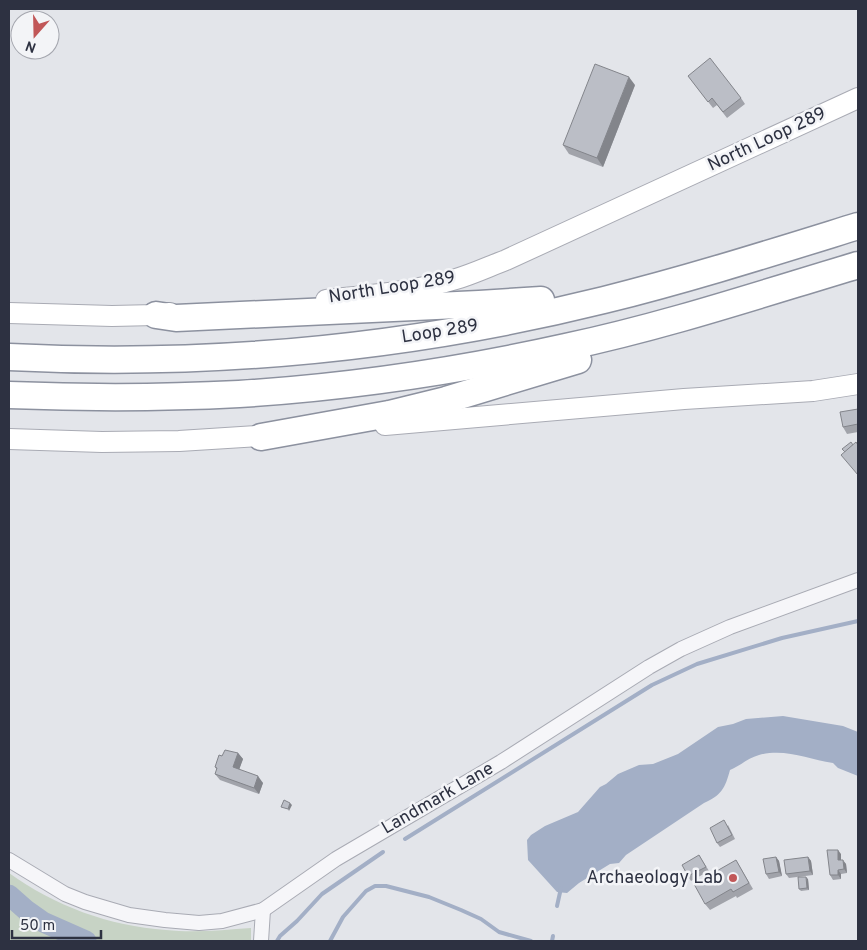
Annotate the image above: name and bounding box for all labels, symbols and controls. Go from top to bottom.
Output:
north arrow [10,10,60,60]
text: N [23,36,39,56]
street label: North Loop 289 [704,103,830,177]
street label: North Loop 289 [327,267,457,309]
street label: Loop 289 [400,315,480,349]
street label: Landmark Lane [378,758,498,840]
place label: Archaeology Lab [586,867,723,890]
marker: Archaeology Lab [727,872,739,884]
scale bar [12,908,101,940]
text: 50 m [20,917,55,936]

